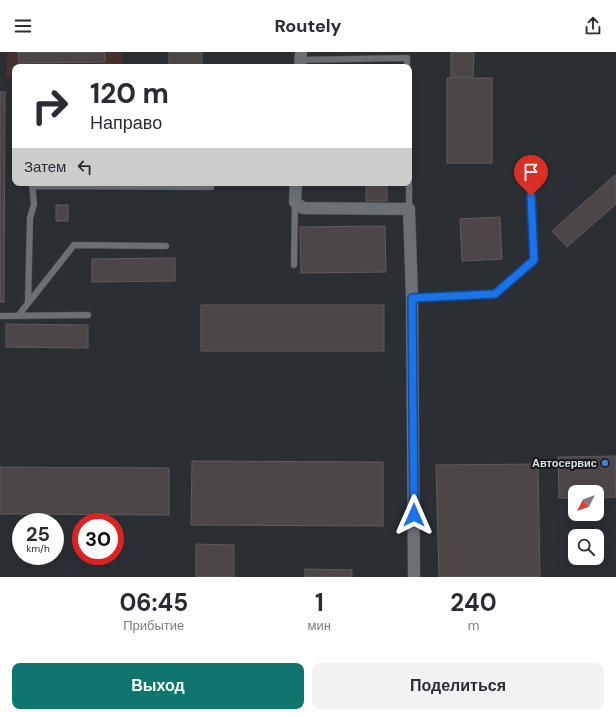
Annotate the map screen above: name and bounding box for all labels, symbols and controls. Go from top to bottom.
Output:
text: Routely [275,14,341,38]
icon: menu [12,15,34,37]
icon: share [582,15,604,37]
text: 120 m [90,75,169,112]
icon: right [24,80,76,132]
text: Направо [90,111,162,135]
pin [514,155,548,196]
icon: left [74,156,96,178]
text: Затем [24,157,66,177]
icon: arrive [520,161,542,183]
place label: Автосервис [532,456,597,470]
marker: Автосервис [600,458,610,468]
north arrow [568,485,604,521]
map controls [568,485,604,565]
position arrow [393,494,435,536]
speed limit sign: 30 [72,513,124,565]
text: 25 [26,521,50,547]
button: search [568,529,604,565]
text: km/h [26,542,50,555]
text: 06:45 [119,587,188,618]
text: 1 [315,587,324,618]
text: 240 [450,587,497,618]
text: Прибытие [123,617,184,634]
text: мин [308,617,331,634]
text: m [468,617,479,634]
button: Выход [12,663,304,709]
button: Поделиться [312,663,604,709]

